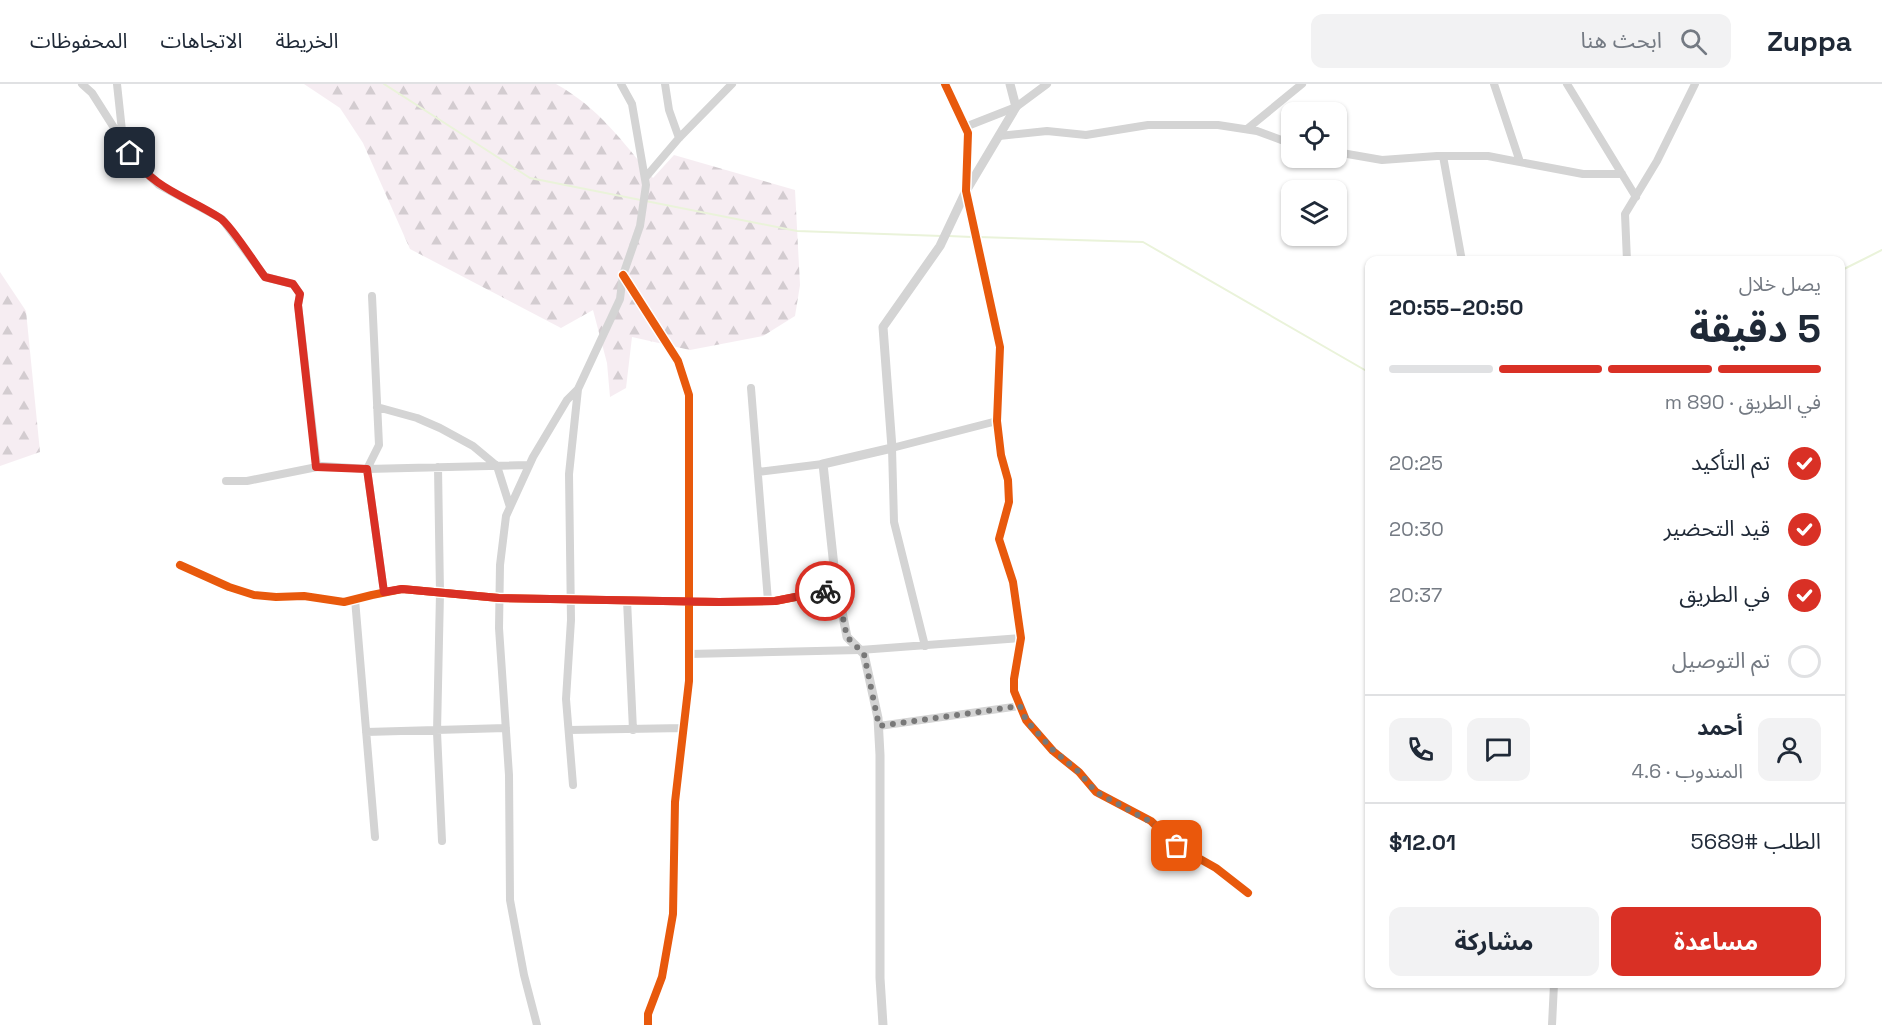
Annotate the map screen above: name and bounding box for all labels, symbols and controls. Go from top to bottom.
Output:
search box [1311,14,1731,68]
text: Zuppa [1767,23,1852,59]
icon: search [1677,25,1710,58]
text: ابحث هنا [1580,26,1662,54]
text: المحفوظات [30,27,127,54]
text: الاتجاهات [160,27,242,54]
text: الخريطة [275,27,338,54]
map controls [1281,102,1347,246]
button: locate [1281,102,1347,168]
pin [104,127,155,178]
icon: home [113,136,146,169]
button: layers [1281,180,1347,246]
text: يصل خلال [1739,271,1821,297]
text: 20:50–20:55 [1389,293,1523,321]
text: 5 دقيقة [1690,304,1821,353]
text: في الطريق · 890 m [1665,389,1821,415]
icon: check [1788,447,1821,480]
text: تم التأكيد [1691,448,1770,476]
text: 20:25 [1389,450,1443,476]
icon: check [1788,513,1821,546]
text: قيد التحضير [1664,514,1770,542]
text: 20:30 [1389,516,1444,542]
courier [795,561,855,621]
icon: bike [809,575,842,608]
icon: check [1788,579,1821,612]
text: في الطريق [1679,580,1770,608]
text: 20:37 [1389,582,1442,608]
text: تم التوصيل [1672,646,1770,674]
text: أحمد [1697,713,1743,741]
button: phone [1389,718,1452,781]
button: chat [1467,718,1530,781]
button: person [1758,718,1821,781]
text: المندوب · 4.6 [1632,758,1743,784]
pin [1151,820,1202,871]
text: الطلب #5689 [1690,827,1821,855]
text: $12.01 [1389,828,1456,856]
icon: bag [1160,829,1193,862]
button: مشاركة [1389,907,1599,976]
button: مساعدة [1611,907,1821,976]

